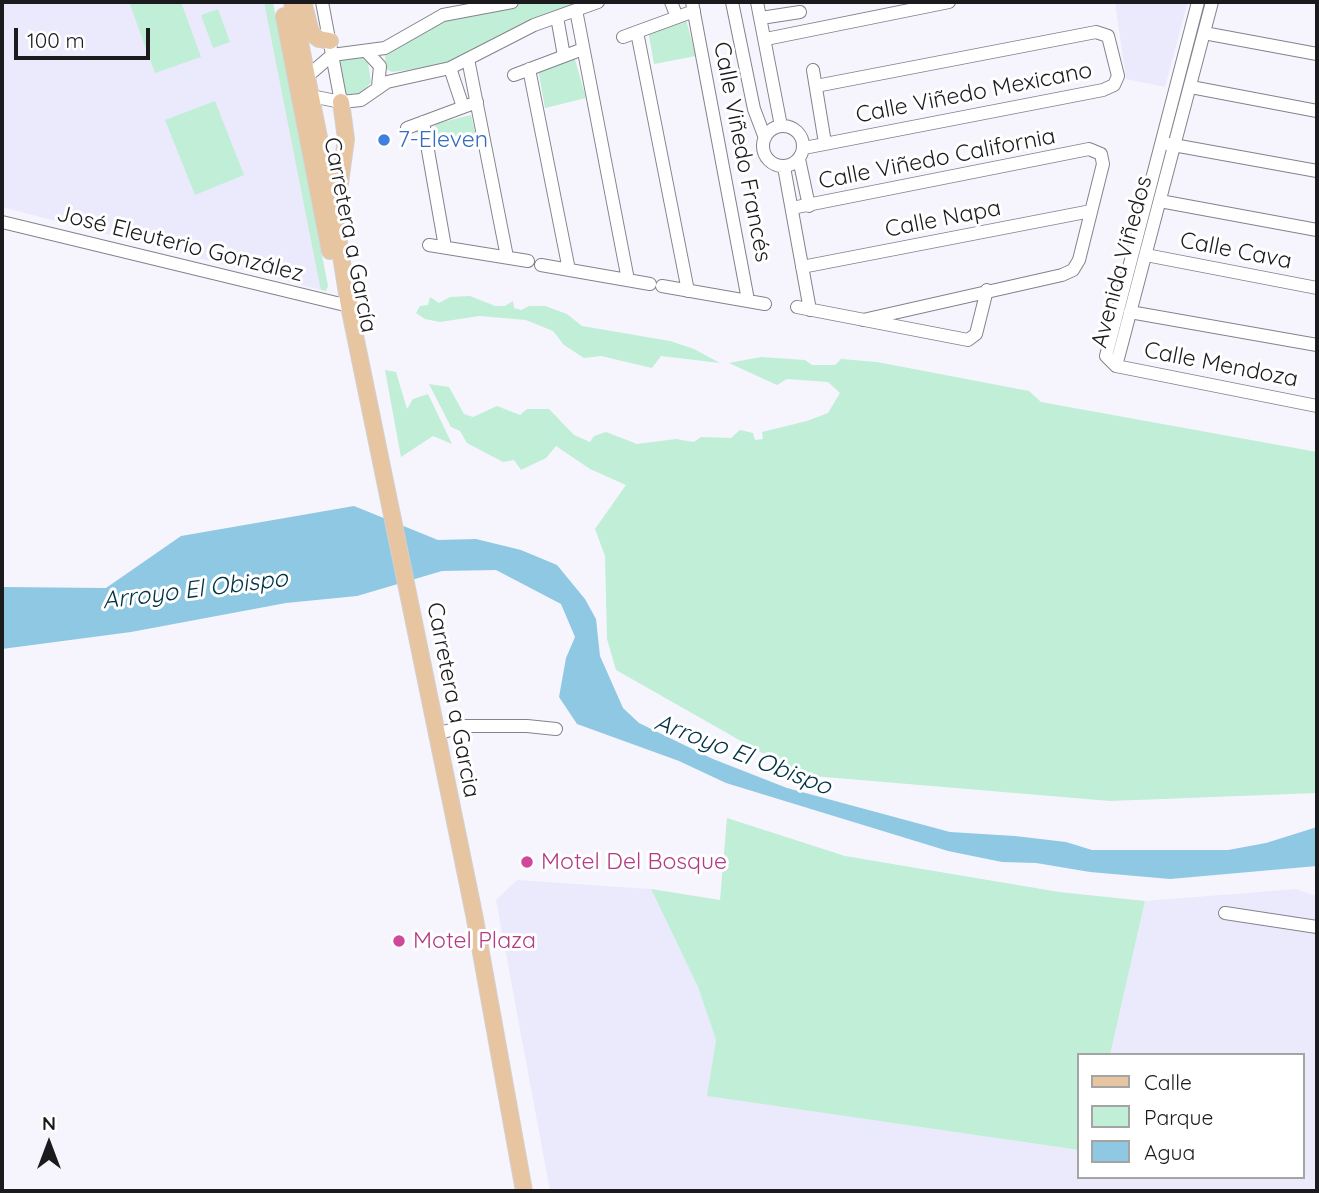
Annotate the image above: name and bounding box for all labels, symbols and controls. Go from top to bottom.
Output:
scale bar [18,14,154,58]
text: 100 m [27,27,85,53]
street label: Calle Viñedo Francés [707,40,777,264]
street label: Calle Viñedo Mexicano [854,57,1094,129]
street label: Calle Viñedo California [816,122,1058,196]
place label: 7-Eleven [398,126,488,154]
marker: 7-Eleven [376,132,392,148]
street label: Carretera a García [318,135,382,335]
street label: Avenida Viñedos [1086,173,1158,351]
street label: Calle Napa [883,194,1003,244]
street label: José Eleuterio González [54,200,306,288]
street label: Calle Cava [1178,227,1294,275]
street label: Calle Mendoza [1142,337,1300,393]
water label: Arroyo El Obispo [101,564,289,616]
street label: Carretera a Garcia [421,600,485,800]
water label: Arroyo El Obispo [651,708,835,802]
place label: Motel Del Bosque [541,848,727,876]
marker: Motel Del Bosque [519,854,535,870]
place label: Motel Plaza [413,927,536,955]
marker: Motel Plaza [391,933,407,949]
legend [1078,1053,1305,1179]
text: Calle [1144,1069,1192,1095]
text: Parque [1144,1104,1213,1130]
north arrow [14,1109,84,1179]
text: N [42,1111,56,1135]
text: Agua [1144,1139,1195,1165]

